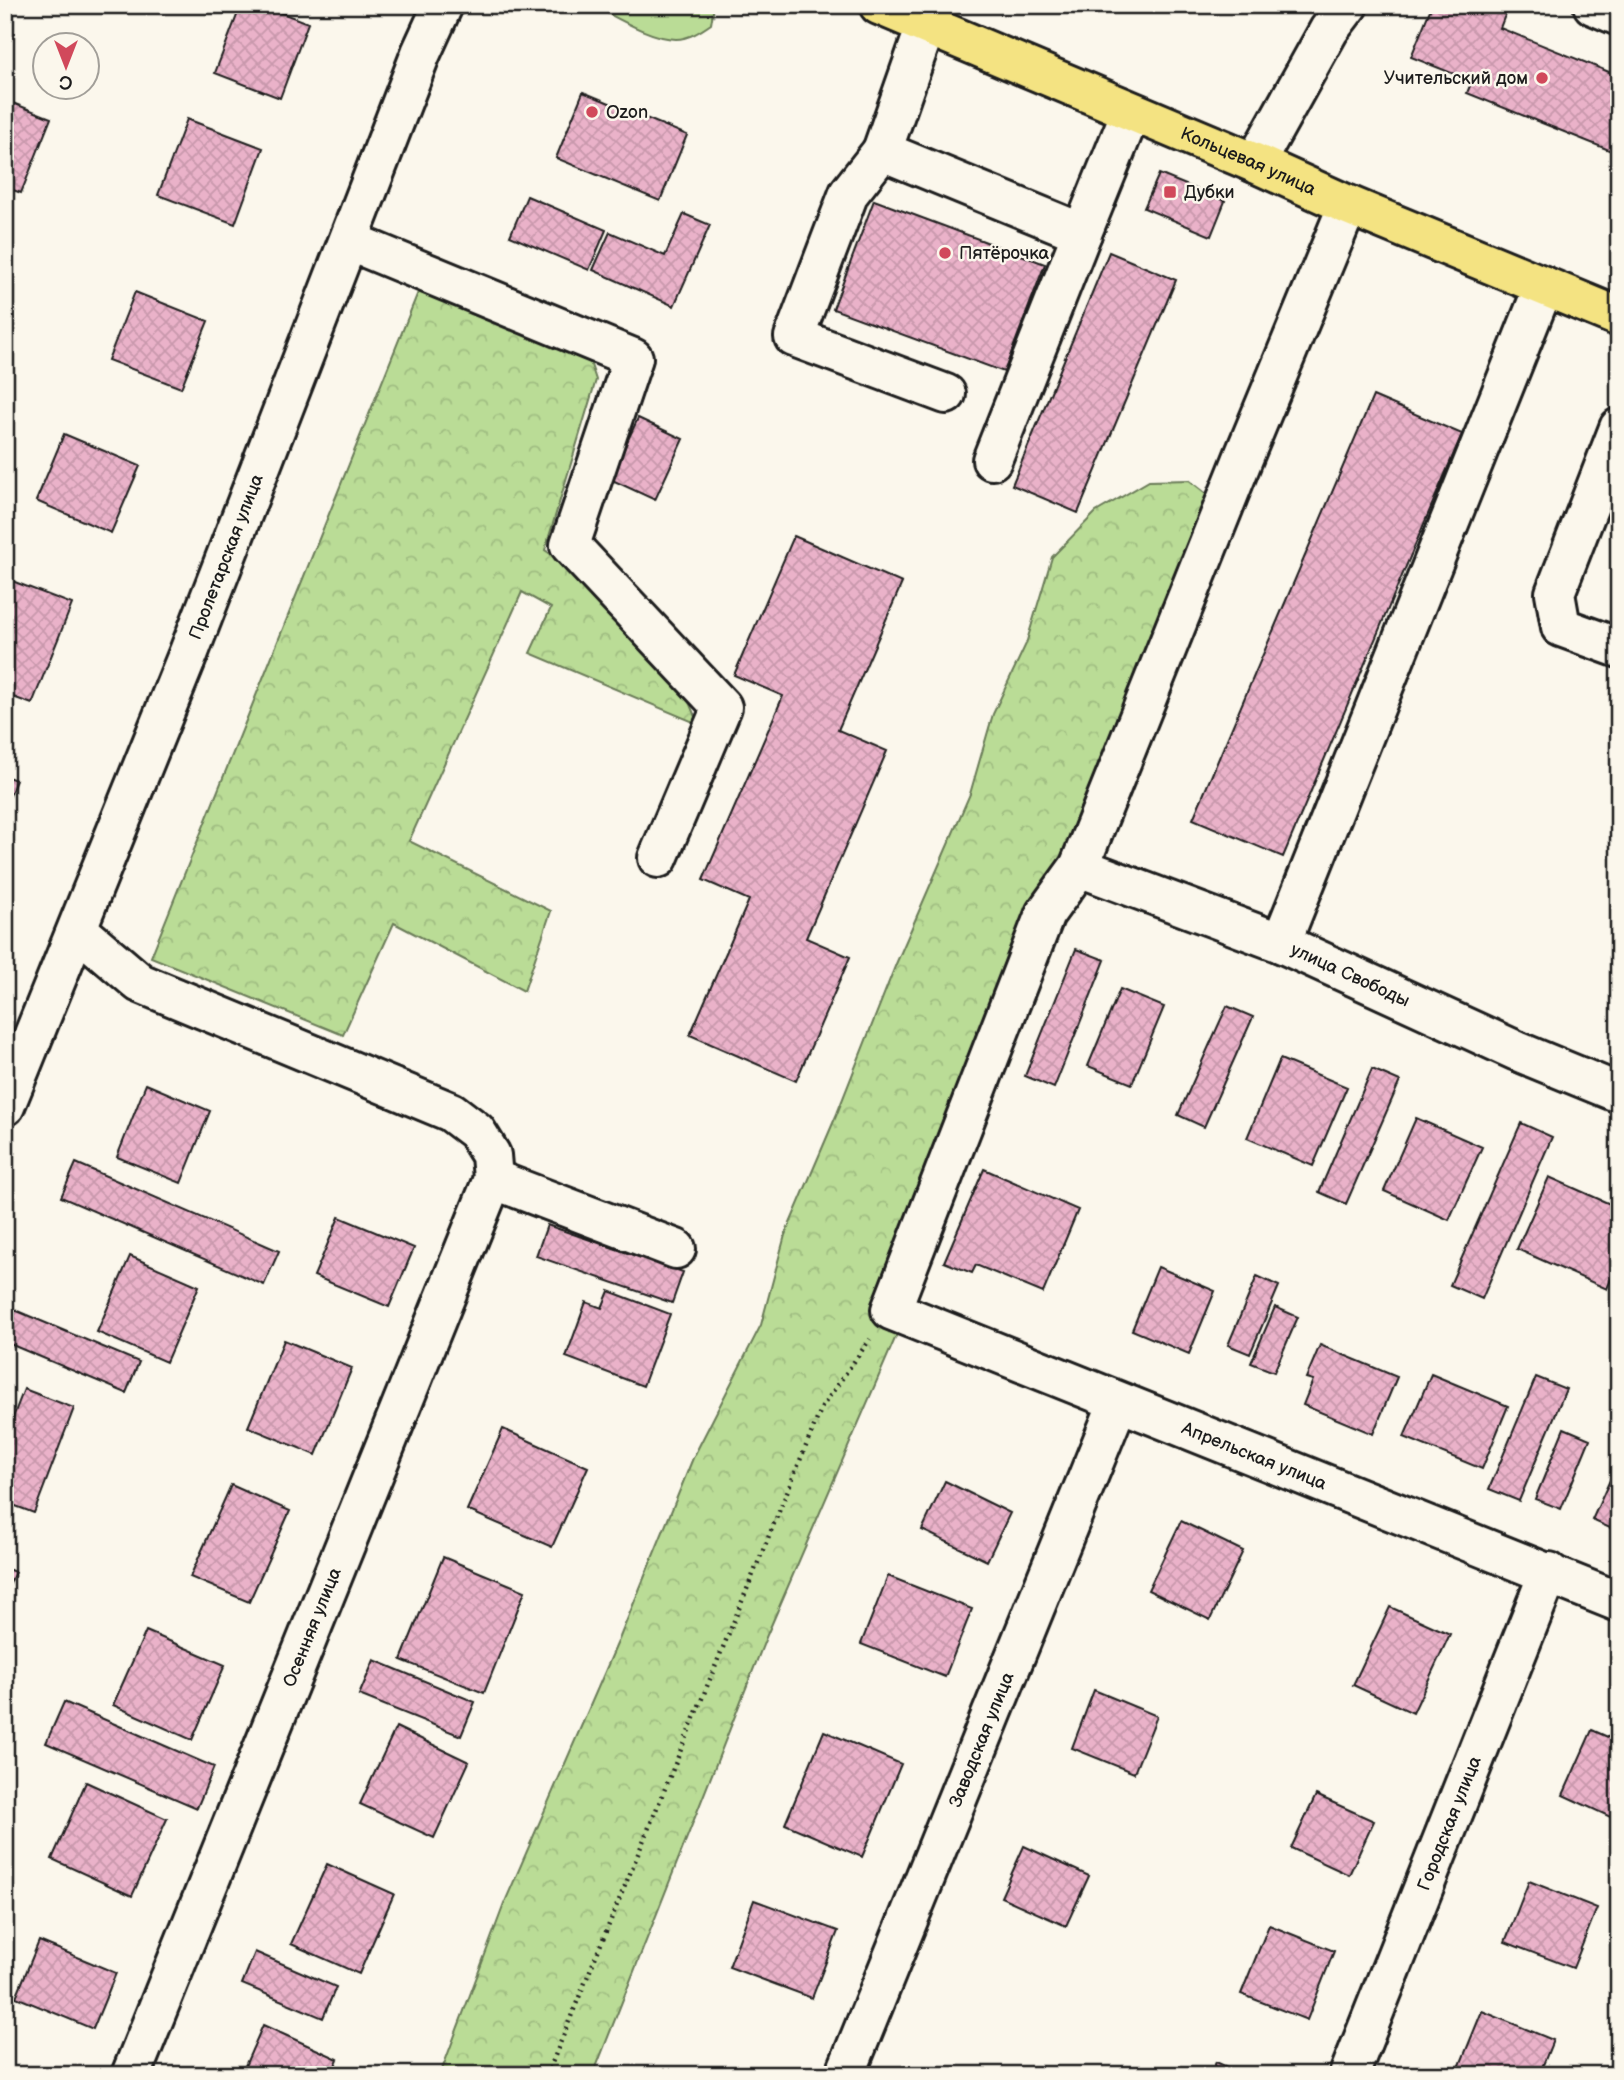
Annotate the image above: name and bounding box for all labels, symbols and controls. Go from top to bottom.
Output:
north arrow [32,32,102,102]
place label: Учительский дом [1384,68,1528,89]
text: С [59,70,73,93]
marker: Учительский дом [1534,70,1550,86]
place label: Ozon [606,102,648,123]
marker: Ozon [584,104,600,120]
street label: Кольцевая улица [1178,122,1320,200]
place label: Дубки [1184,182,1235,203]
marker: Дубки [1162,184,1178,200]
place label: Пятёрочка [959,243,1050,264]
marker: Пятёрочка [937,245,953,261]
street label: Пролетарская улица [184,471,267,642]
street label: улица Свободы [1288,938,1413,1011]
street label: Апрельская улица [1178,1417,1330,1494]
street label: Осенняя улица [278,1564,346,1690]
street label: Заводская улица [944,1669,1018,1810]
street label: Городская улица [1413,1753,1485,1893]

